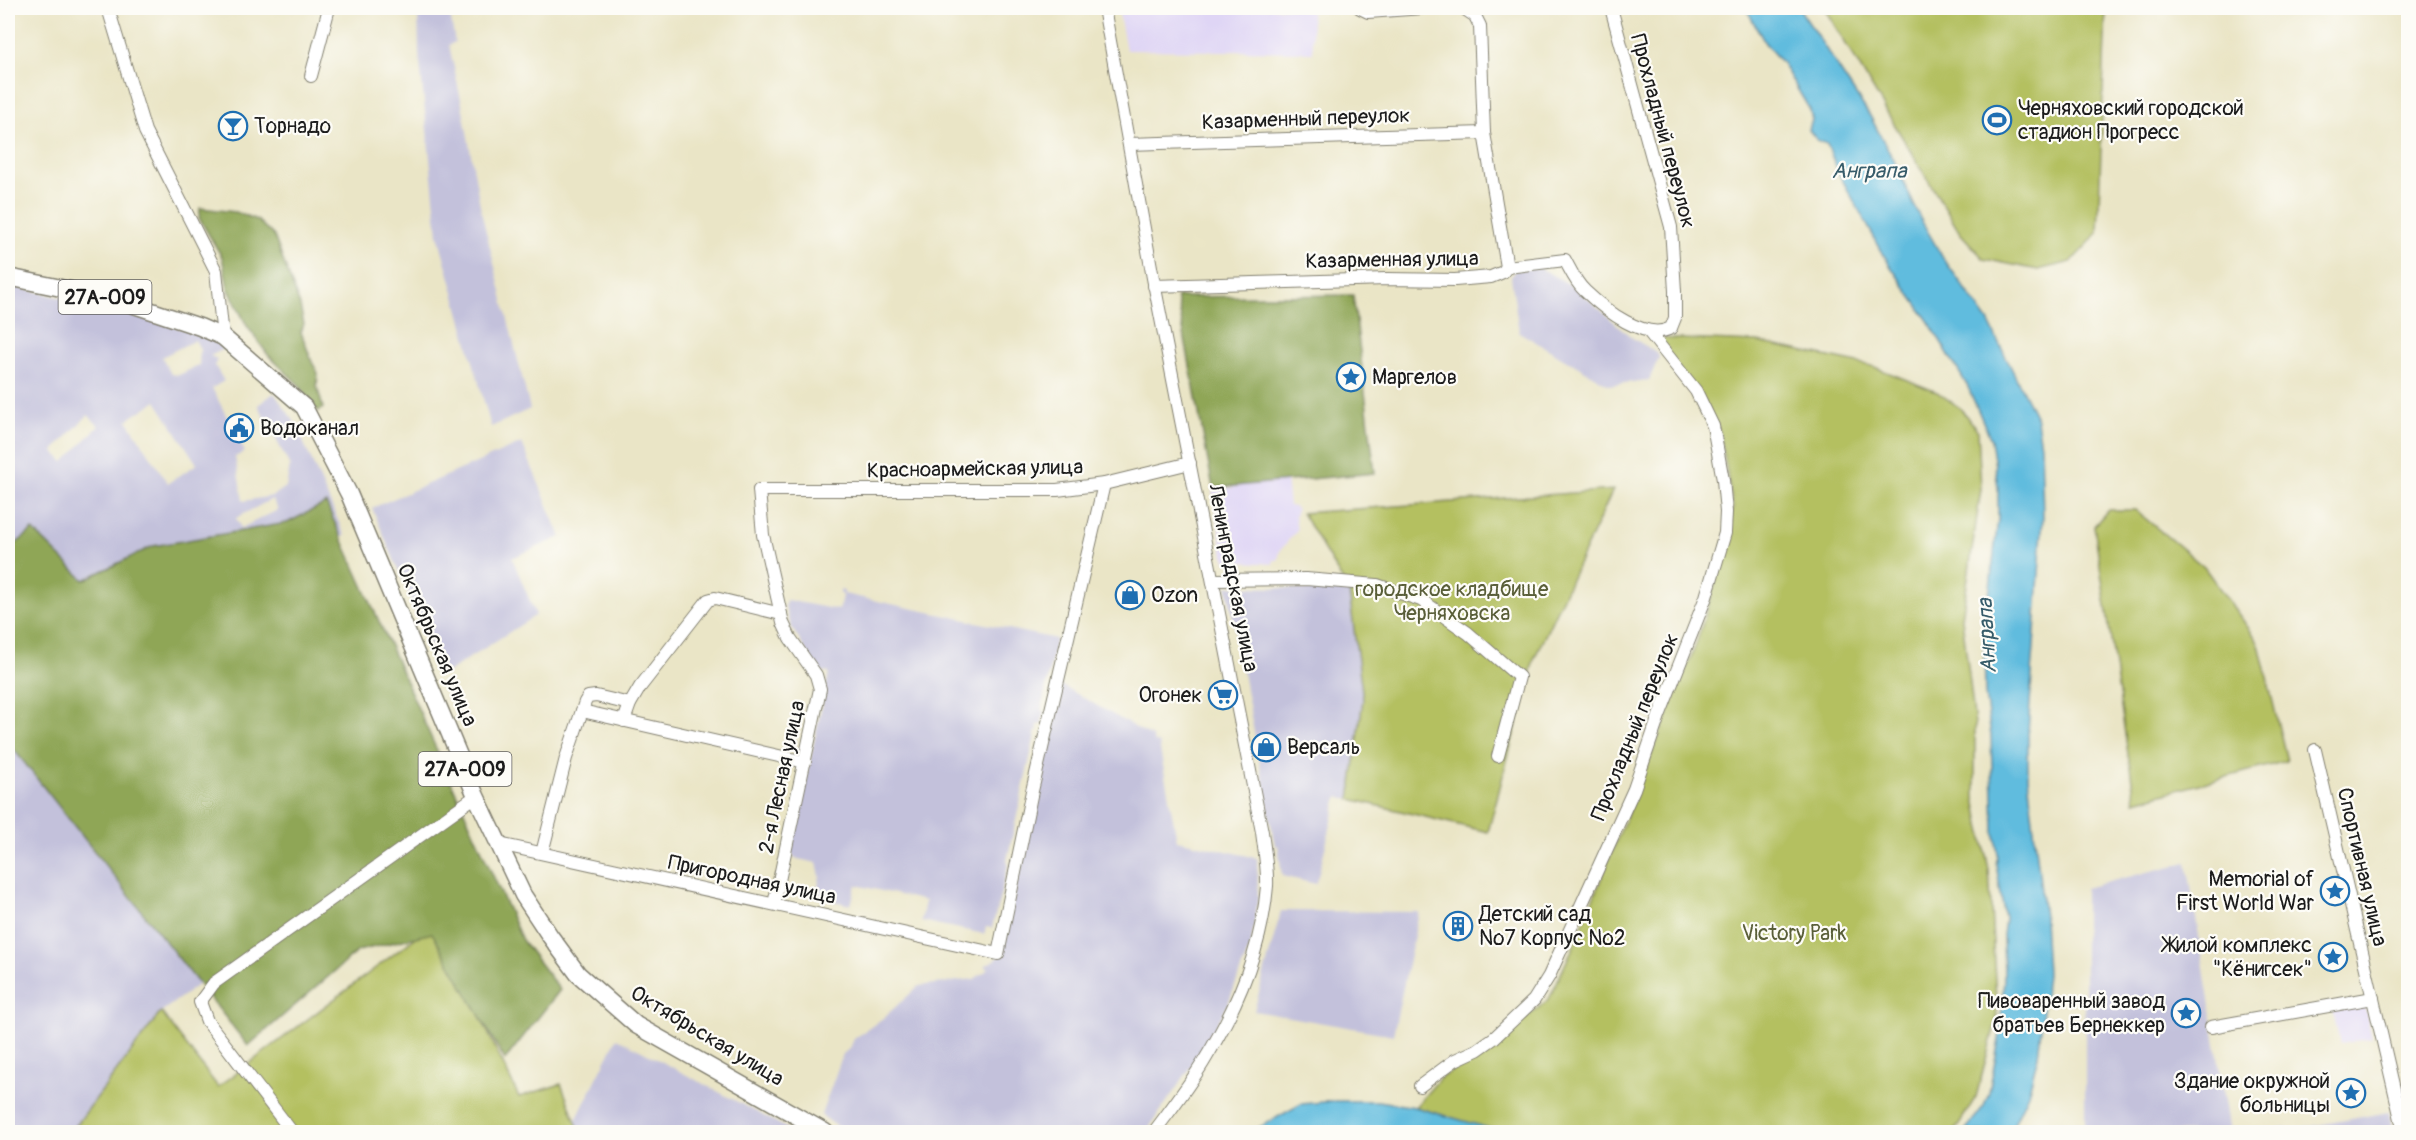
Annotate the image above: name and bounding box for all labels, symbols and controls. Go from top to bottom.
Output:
street label: Прохладный переулок [1624,31,1702,231]
place label: Черняховский городской стадион Прогресс [2018,95,2244,146]
street label: Казарменный переулок [1201,102,1411,136]
sports icon: Черняховский городской стадион Прогресс [1981,104,2013,136]
bar icon: Торнадо [217,110,249,142]
place label: Торнадо [254,113,331,140]
water label: Анграпа [1832,157,1908,185]
street label: Казарменная улица [1305,245,1479,275]
road number: 27А-009 [58,280,152,314]
place icon: Маргелов [1335,361,1367,393]
place label: Маргелов [1372,364,1457,391]
public building icon: Водоканал [223,412,255,444]
place label: Водоканал [260,415,359,442]
street label: Красноармейская улица [867,454,1083,484]
street label: Ленинградская улица [1201,481,1264,674]
street label: Октябрьская улица [391,560,483,730]
park label: городское кладбище Черняховска [1356,576,1549,627]
shop icon: Ozon [1114,579,1146,611]
place label: Ozon [1151,582,1198,609]
water label: Анграпа [1971,596,2003,674]
street label: Прохладный переулок [1585,629,1685,825]
supermarket icon: Огонек [1207,679,1239,711]
place label: Огонек [1139,682,1202,709]
street label: 2-я Лесная улица [753,698,811,856]
shop icon: Версаль [1250,731,1282,763]
place label: Версаль [1287,734,1360,761]
road number: 27А-009 [418,752,512,786]
street label: Спортивная улица [2331,785,2393,949]
street label: Пригородная улица [666,849,838,911]
place label: Memorial of First World War [2176,866,2314,917]
place icon: Memorial of First World War [2319,875,2351,907]
place label: Детский сад №7 Корпус №2 [1478,901,1626,952]
building icon: Детский сад №7 Корпус №2 [1442,910,1474,942]
park label: Victory Park [1742,920,1846,947]
place label: Жилой комплекс "Кёнигсек" [2161,932,2312,983]
place icon: Жилой комплекс "Кёнигсек" [2317,941,2349,973]
street label: Октябрьская улица [625,980,789,1092]
place label: Пивоваренный завод братьев Бернеккер [1978,988,2165,1039]
place icon: Пивоваренный завод братьев Бернеккер [2170,997,2202,1029]
place label: Здание окружной больницы [2174,1068,2330,1119]
place icon: Здание окружной больницы [2335,1077,2367,1109]

